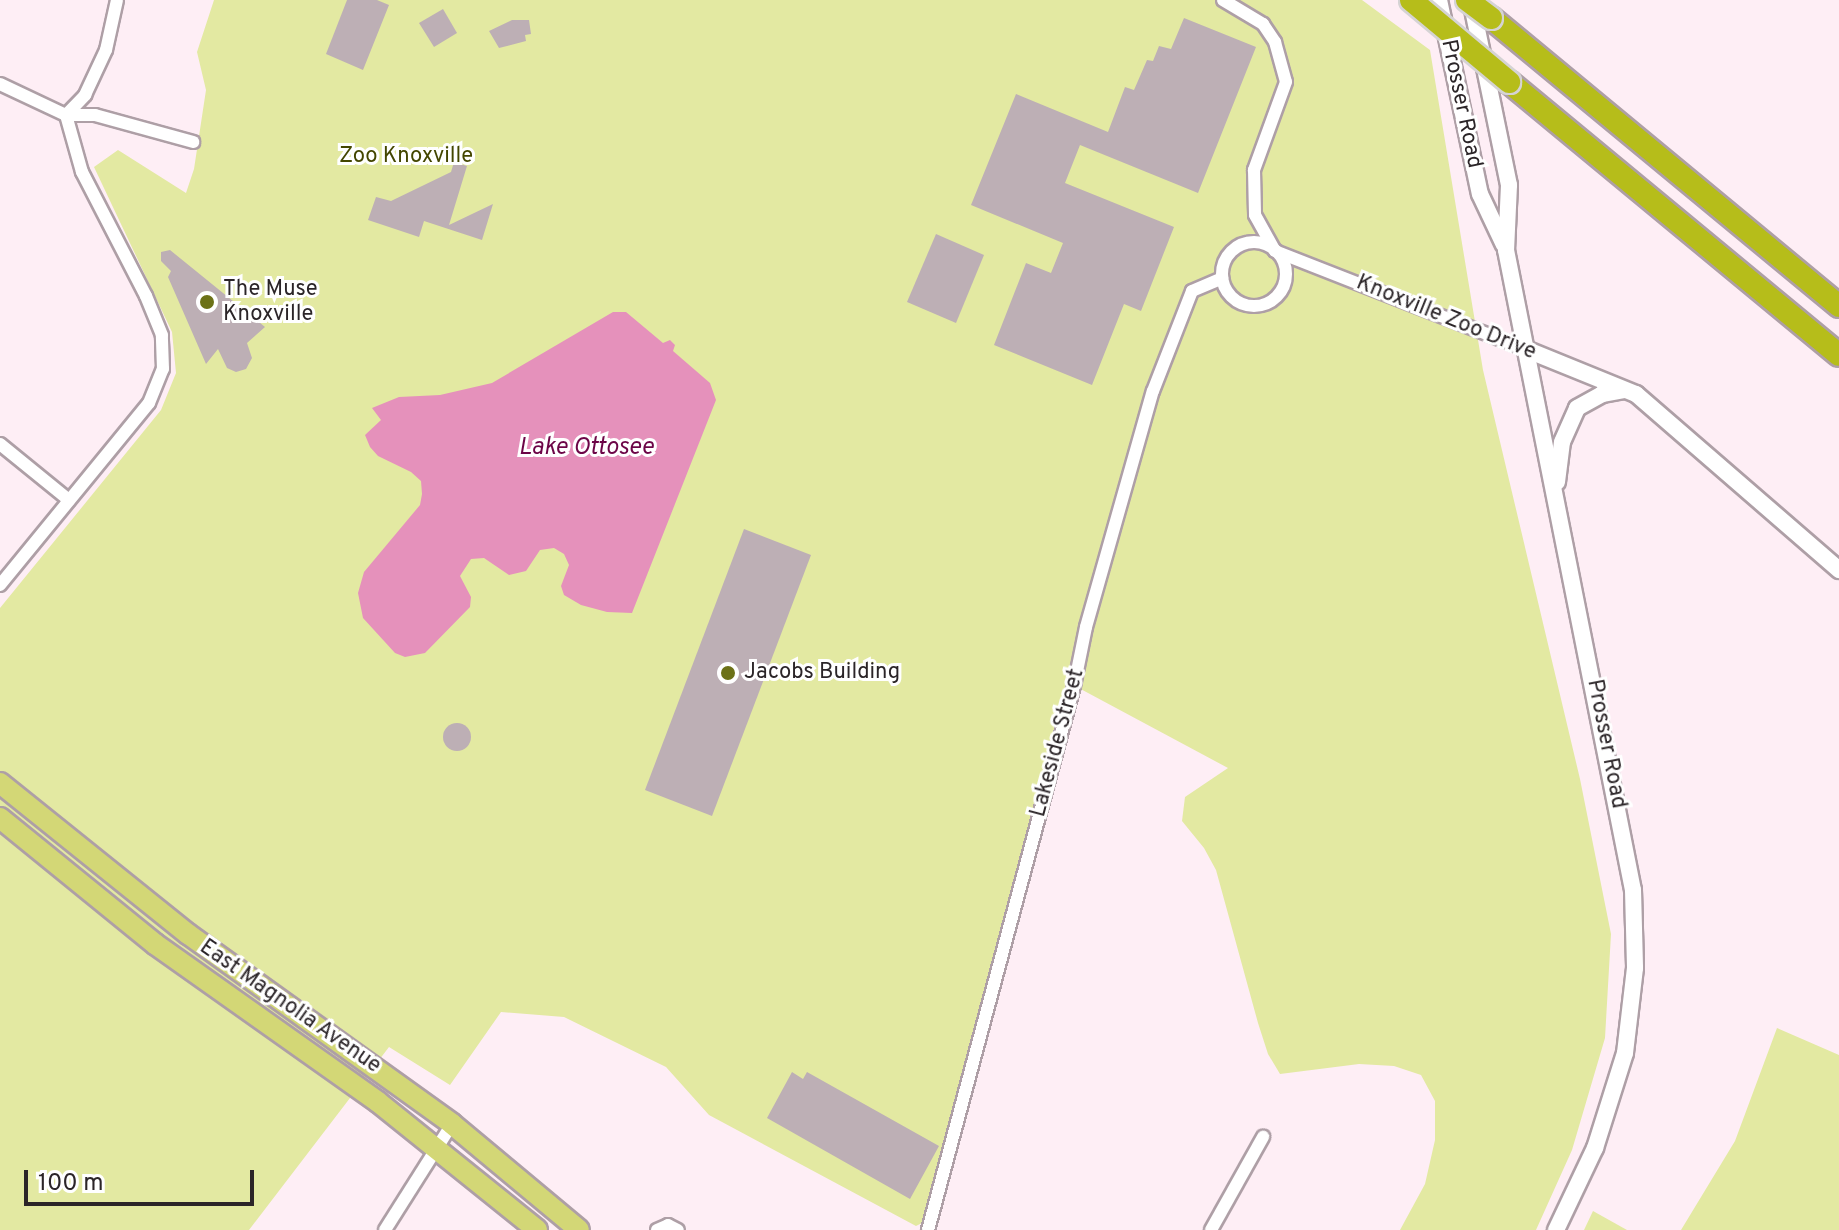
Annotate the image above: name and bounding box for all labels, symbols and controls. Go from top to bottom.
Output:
street label: Prosser Road [1434,37,1488,171]
park label: Zoo Knoxville [339,144,473,170]
street label: Knoxville Zoo Drive [1352,270,1540,366]
place label: The Muse Knoxville [223,276,318,328]
marker: The Muse Knoxville [198,293,216,311]
water label: Lake Ottosee [518,435,654,463]
place label: Jacobs Building [744,660,900,686]
marker: Jacobs Building [719,664,737,682]
street label: Lakeside Street [1026,666,1090,820]
street label: Prosser Road [1581,677,1631,811]
street label: East Magnolia Avenue [194,934,386,1080]
scale bar [28,1154,258,1204]
text: 100 m [38,1169,104,1199]

